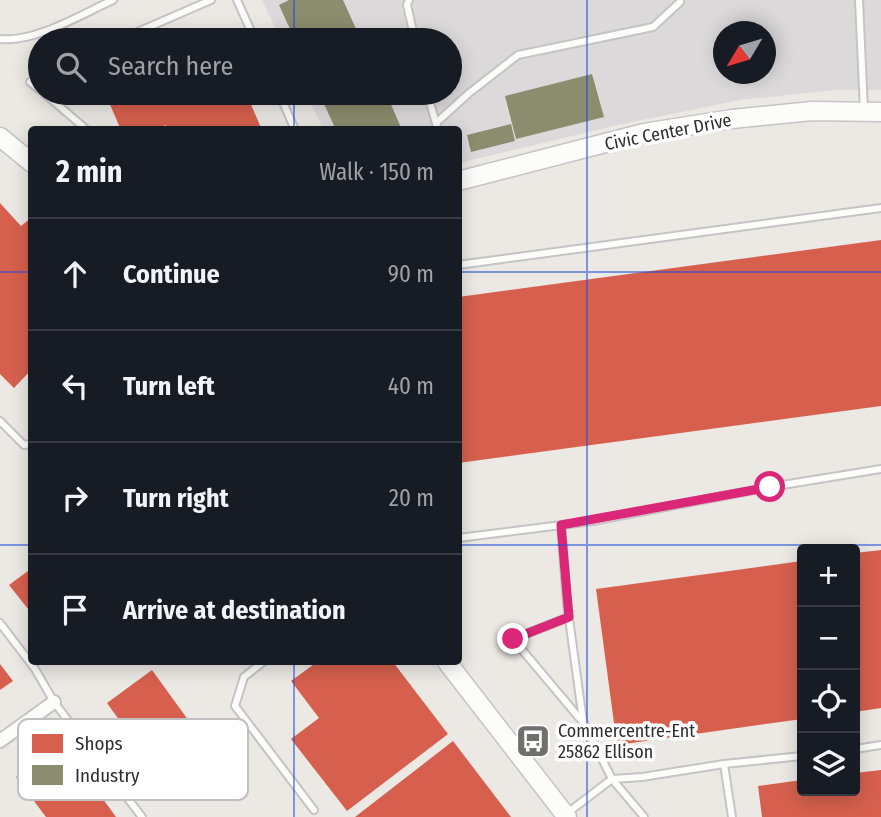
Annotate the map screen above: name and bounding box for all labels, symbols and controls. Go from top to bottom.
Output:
north arrow [713,21,776,84]
search box [28,28,462,105]
icon: search [52,48,90,86]
text: Search here [108,51,233,82]
street label: Civic Center Drive [603,109,733,155]
text: 2 min [56,154,123,190]
text: Walk · 150 m [319,158,434,186]
icon: ahead [56,255,94,293]
text: Continue [123,259,220,290]
text: 90 m [388,260,434,288]
icon: left [56,367,94,405]
text: Turn left [123,371,215,402]
text: 40 m [388,372,434,400]
route start [754,471,785,502]
icon: right [56,479,94,517]
text: Turn right [123,483,229,514]
text: 20 m [389,484,434,512]
map controls [797,544,860,796]
button: + [797,544,860,607]
icon: arrive [56,591,94,629]
text: Arrive at destination [123,595,346,626]
button: − [797,607,860,670]
route end [497,623,528,654]
button: locate [797,670,860,733]
legend [18,719,248,800]
place label: Commercentre-Ent 25862 Ellison [558,720,695,763]
bus stop icon: Commercentre-Ent 25862 Ellison [514,722,552,760]
text: Shops [75,732,123,755]
button: layers [797,733,860,796]
text: Industry [75,764,140,787]

